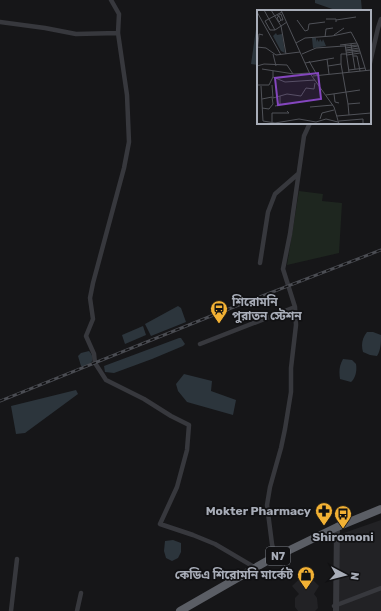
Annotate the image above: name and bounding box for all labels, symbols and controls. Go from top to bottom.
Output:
inset map [257,10,371,124]
place label: শিরোমনি পুরাতন স্টেশন [231,294,302,324]
station icon: শিরোমনি পুরাতন স্টেশন [209,299,229,324]
pharmacy icon: Mokter Pharmacy [314,501,334,526]
place label: Mokter Pharmacy [206,504,311,518]
bus stop icon: Shiromoni [333,504,353,529]
place label: Shiromoni [312,530,374,544]
road number: N7 [266,547,290,565]
north arrow [325,555,365,595]
shop icon: কেডিএ শিরোমনি মার্কেট [296,565,316,590]
place label: কেডিএ শিরোমনি মার্কেট [175,567,293,582]
text: N [347,571,361,581]

